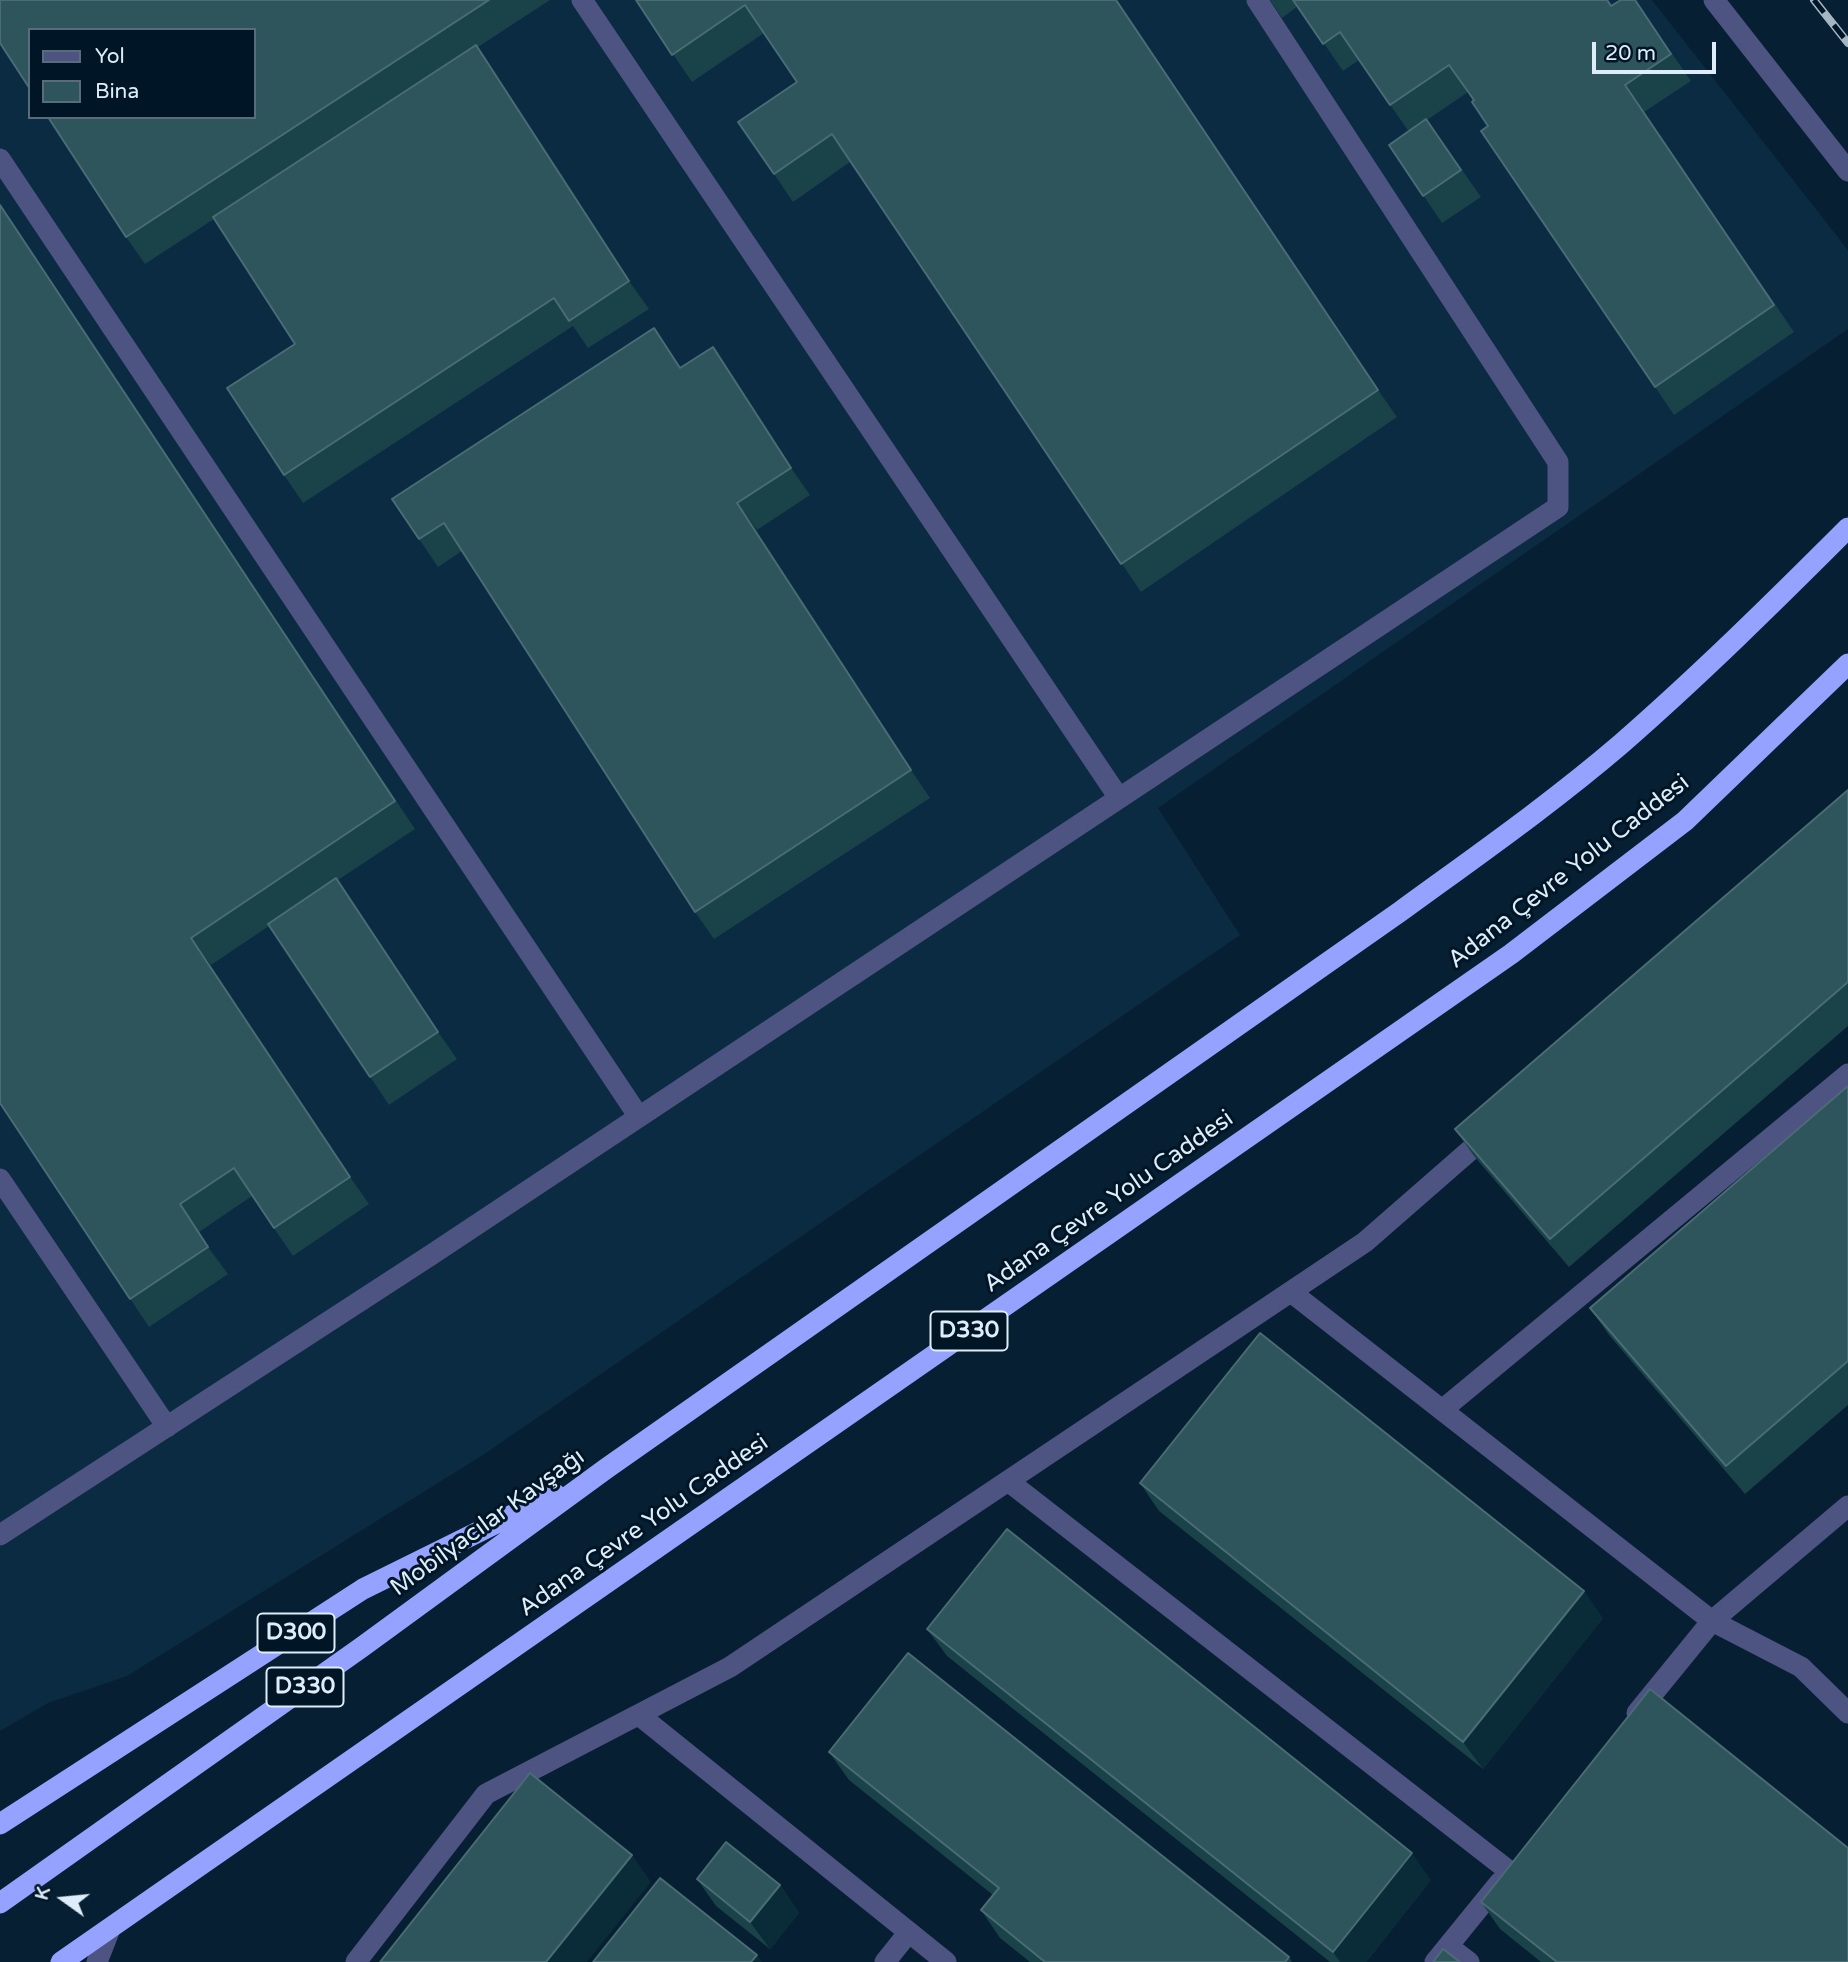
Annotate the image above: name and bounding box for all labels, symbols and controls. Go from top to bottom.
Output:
legend [28,28,256,119]
scale bar [1596,28,1720,72]
text: 20 m [1605,41,1656,66]
text: Yol [95,44,125,69]
text: Bina [95,79,139,104]
street label: Adana Çevre Yolu Caddesi [1443,769,1695,975]
street label: Adana Çevre Yolu Caddesi [979,1105,1239,1299]
road number: D330 [930,1312,1007,1350]
street label: Adana Çevre Yolu Caddesi [514,1429,774,1623]
street label: Mobilyacılar Kavşağı [385,1443,591,1603]
road number: D300 [258,1614,334,1652]
road number: D330 [266,1668,344,1706]
north arrow [28,1864,98,1934]
text: K [30,1885,55,1903]

